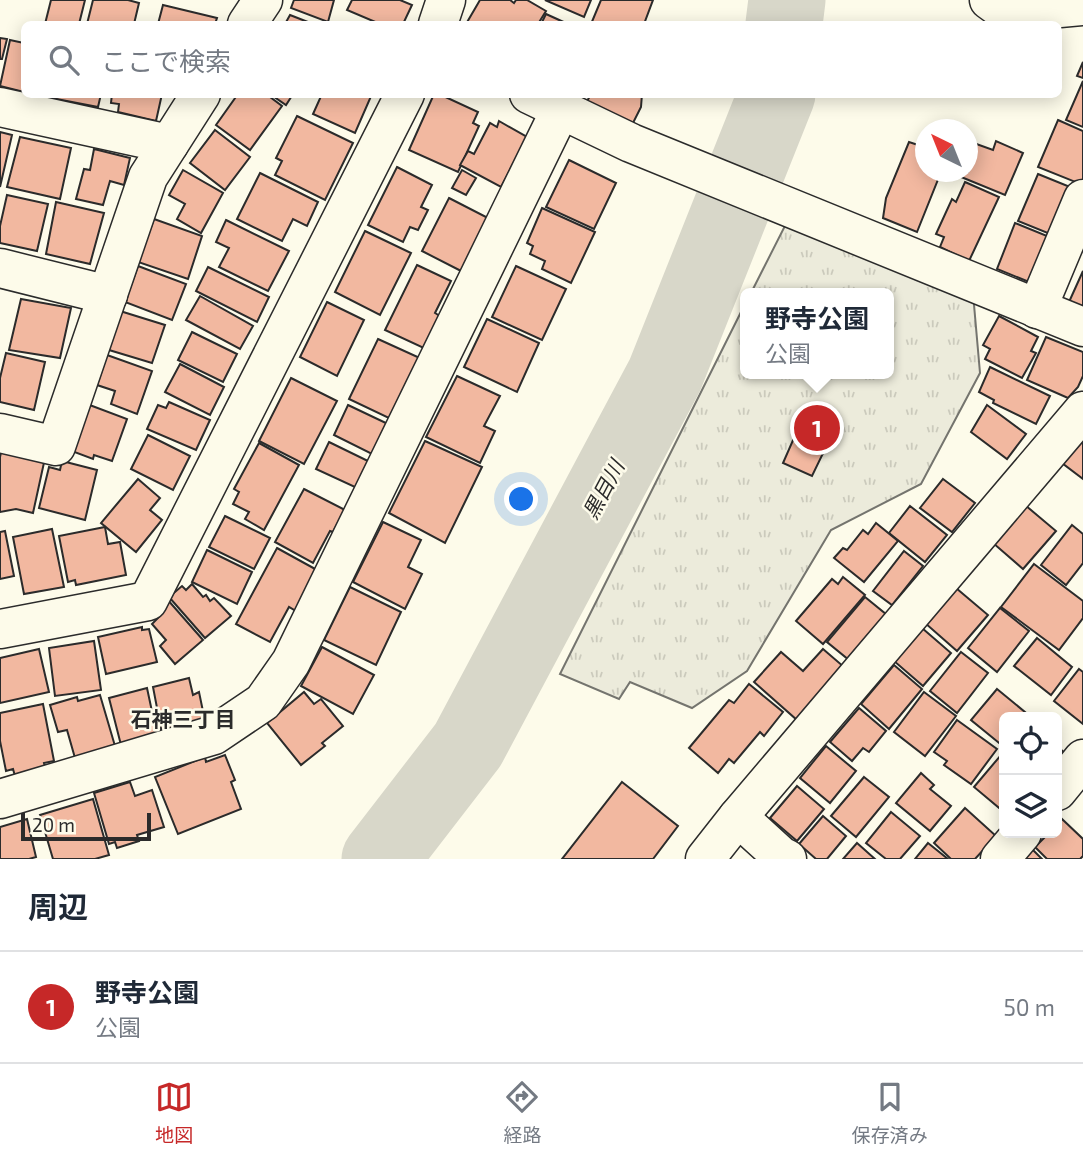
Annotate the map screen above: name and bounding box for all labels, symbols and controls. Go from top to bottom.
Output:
search box [21,21,1062,98]
icon: search [45,41,83,79]
text: ここで検索 [101,45,231,76]
north arrow [915,119,978,182]
popup [740,288,894,379]
text: 野寺公園 [765,302,869,333]
text: 公園 [765,339,811,367]
pin: 1 [794,402,840,454]
water label: 黒目川 [577,454,629,523]
your location [504,482,538,516]
district label: 石神三丁目 [131,706,236,731]
map controls [999,712,1062,838]
button: locate [999,712,1062,775]
button: layers [999,775,1062,838]
scale bar [21,810,150,842]
text: 20 m [32,813,75,836]
text: 周辺 [28,888,88,924]
text: 野寺公園 [95,976,199,1007]
text: 1 [46,993,56,1021]
text: 50 m [1004,993,1055,1021]
text: 公園 [95,1013,141,1041]
tab: 地図 [155,1078,193,1147]
tab: 経路 [503,1078,542,1147]
tab: 保存済み [852,1078,928,1147]

